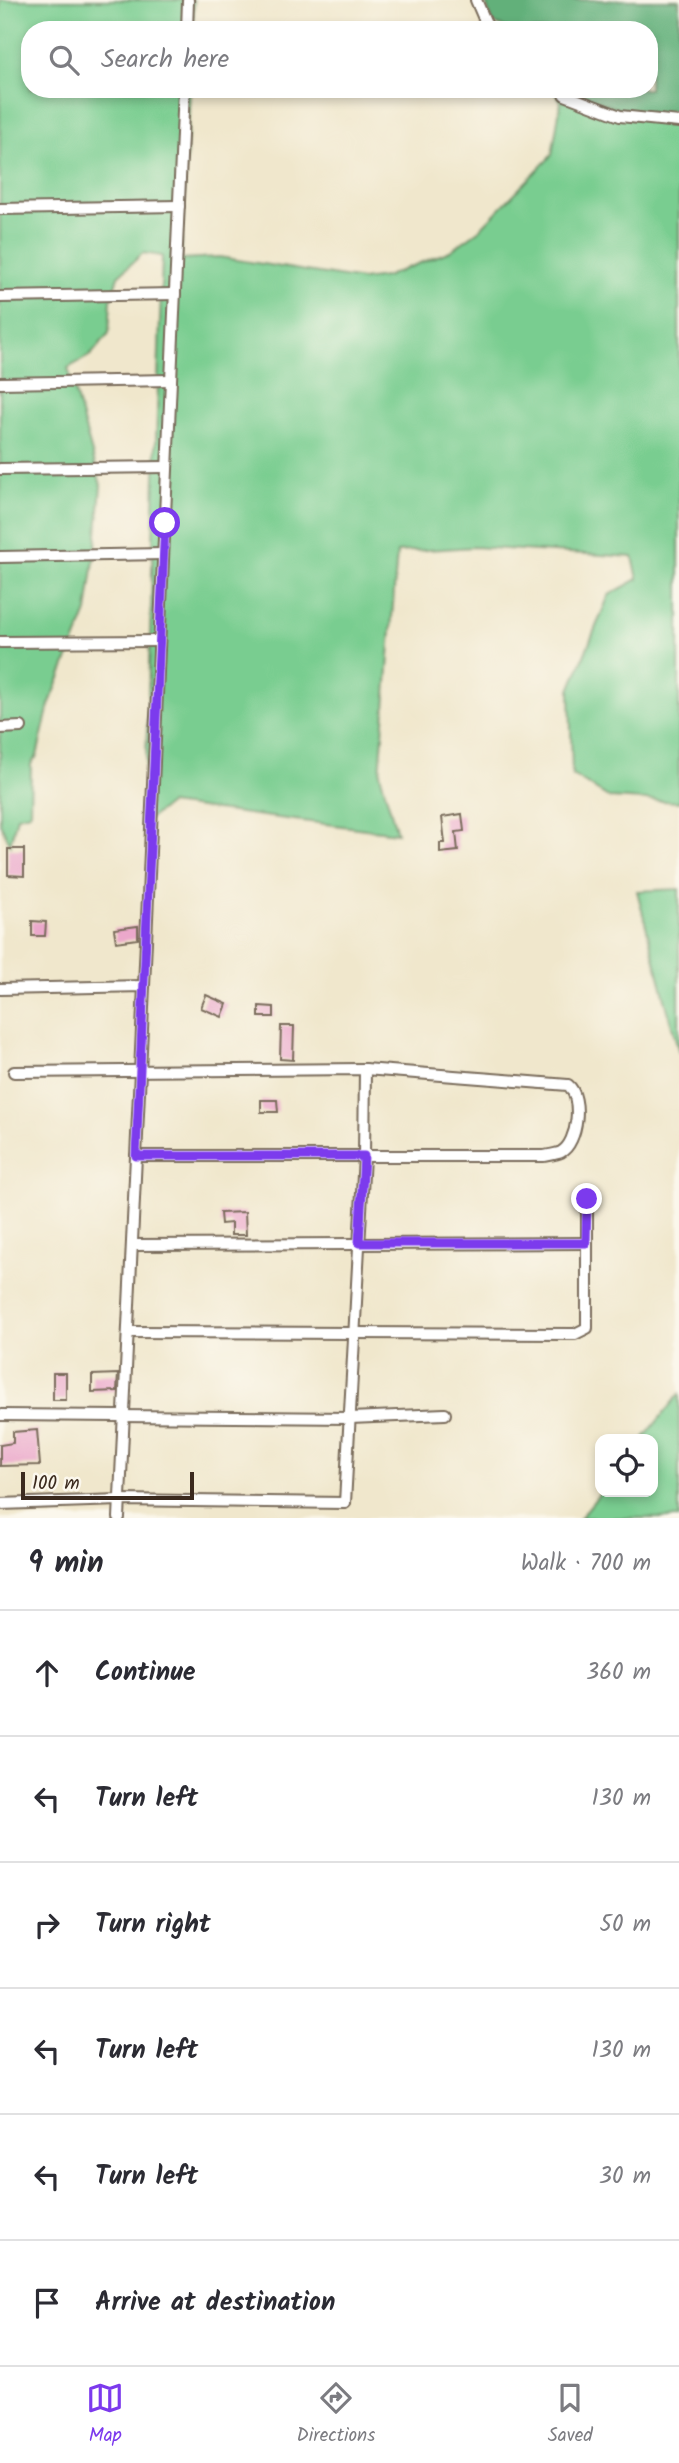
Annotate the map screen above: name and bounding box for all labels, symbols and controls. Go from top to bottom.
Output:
search box [21,21,658,98]
text: Search here [101,39,229,81]
icon: search [45,41,83,79]
route start [149,507,180,538]
route end [571,1183,602,1214]
map controls [595,1434,658,1497]
button: locate [595,1434,658,1497]
scale bar [21,1469,194,1501]
text: 100 m [32,1469,80,1499]
text: 9 min [28,1540,104,1588]
text: Walk · 700 m [521,1546,651,1582]
text: Continue [95,1652,196,1694]
icon: ahead [28,1654,66,1692]
text: 360 m [586,1655,651,1691]
text: Turn left [95,1778,198,1820]
icon: left [28,1780,66,1818]
text: 130 m [592,1781,651,1817]
text: Turn right [95,1904,211,1946]
icon: right [28,1906,66,1944]
text: 50 m [600,1907,651,1943]
text: Turn left [95,2030,198,2072]
icon: left [28,2032,66,2070]
text: 130 m [592,2033,651,2069]
text: Turn left [95,2156,198,2198]
icon: left [28,2158,66,2196]
text: 30 m [599,2159,651,2195]
text: Arrive at destination [95,2282,335,2324]
icon: arrive [28,2284,66,2322]
tab: Map [86,2379,124,2451]
tab: Directions [297,2379,375,2451]
tab: Saved [548,2379,593,2451]

